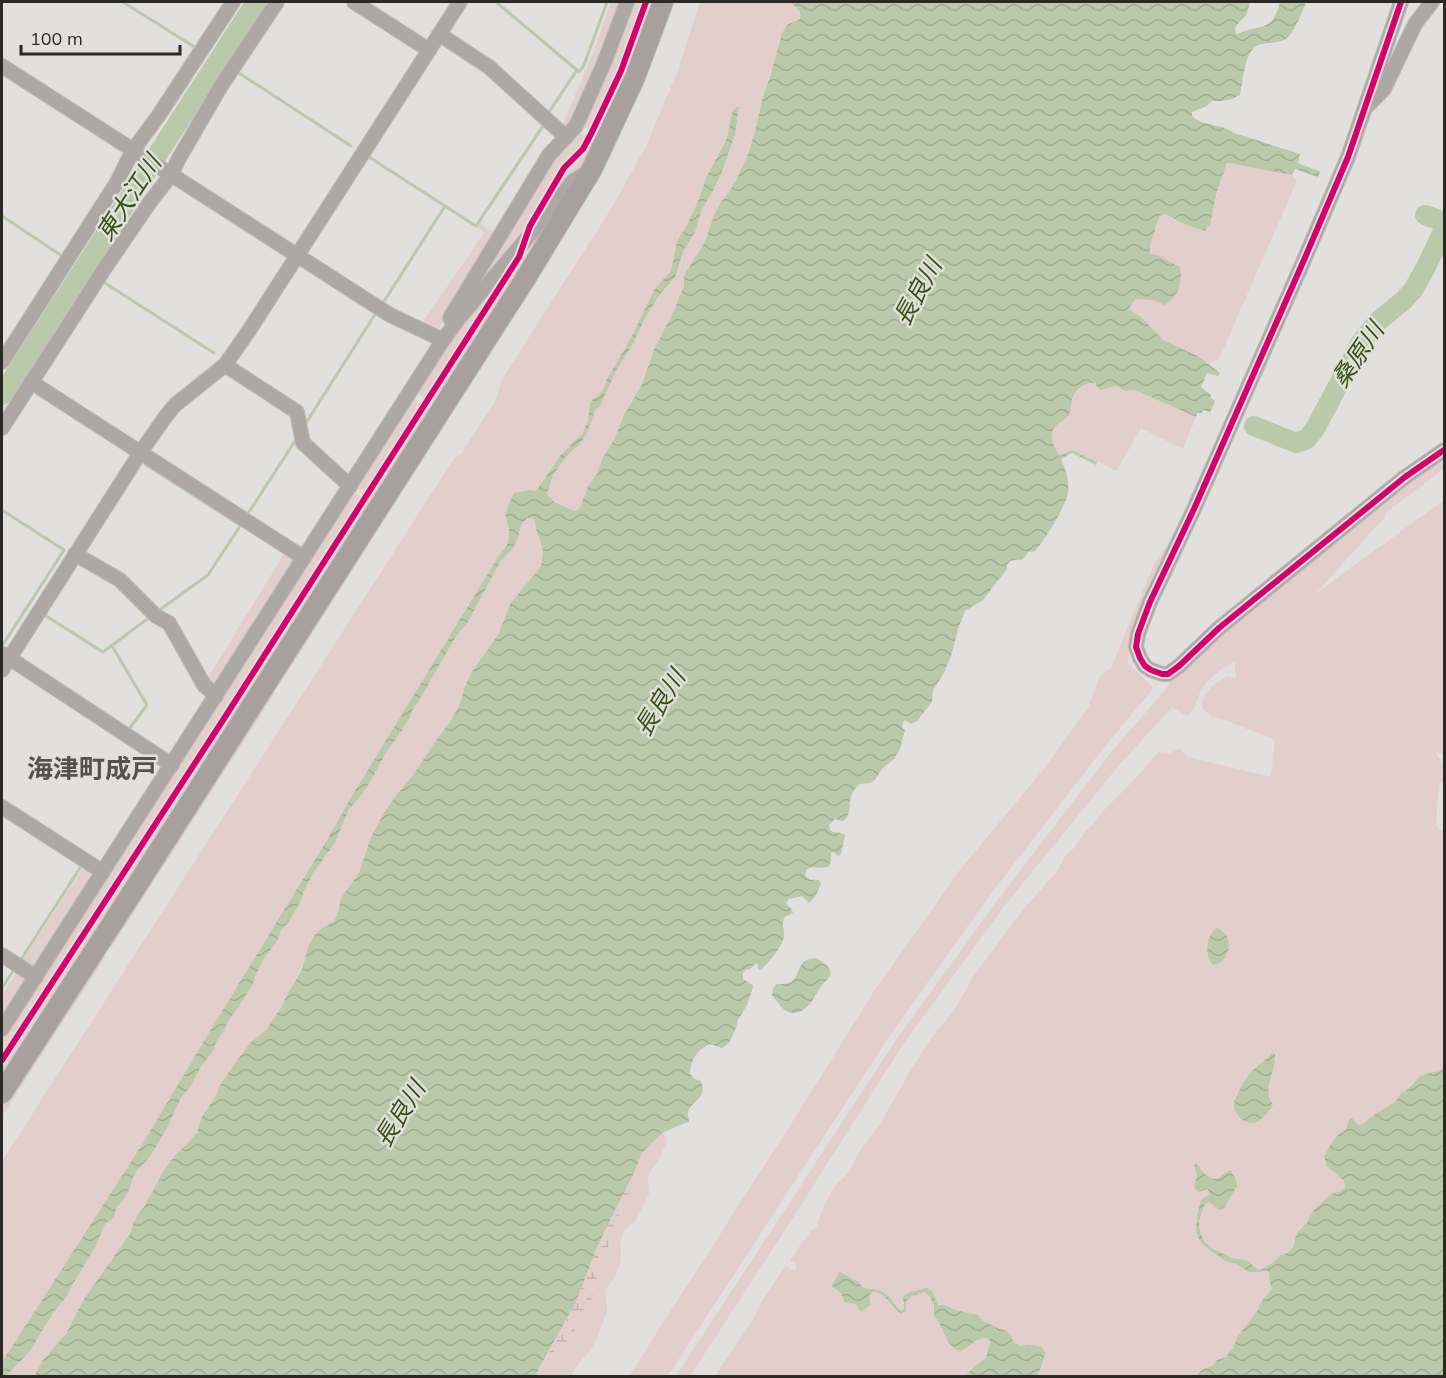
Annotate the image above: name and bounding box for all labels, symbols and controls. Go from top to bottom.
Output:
scale bar [21,18,180,56]
text: 100 m [30,27,83,50]
water label: 東大江川 [89,147,169,246]
water label: 長良川 [887,250,949,330]
water label: 桑原川 [1325,314,1391,393]
water label: 長良川 [627,661,693,741]
district label: 海津町成戸 [27,752,157,785]
water label: 長良川 [367,1072,433,1152]

